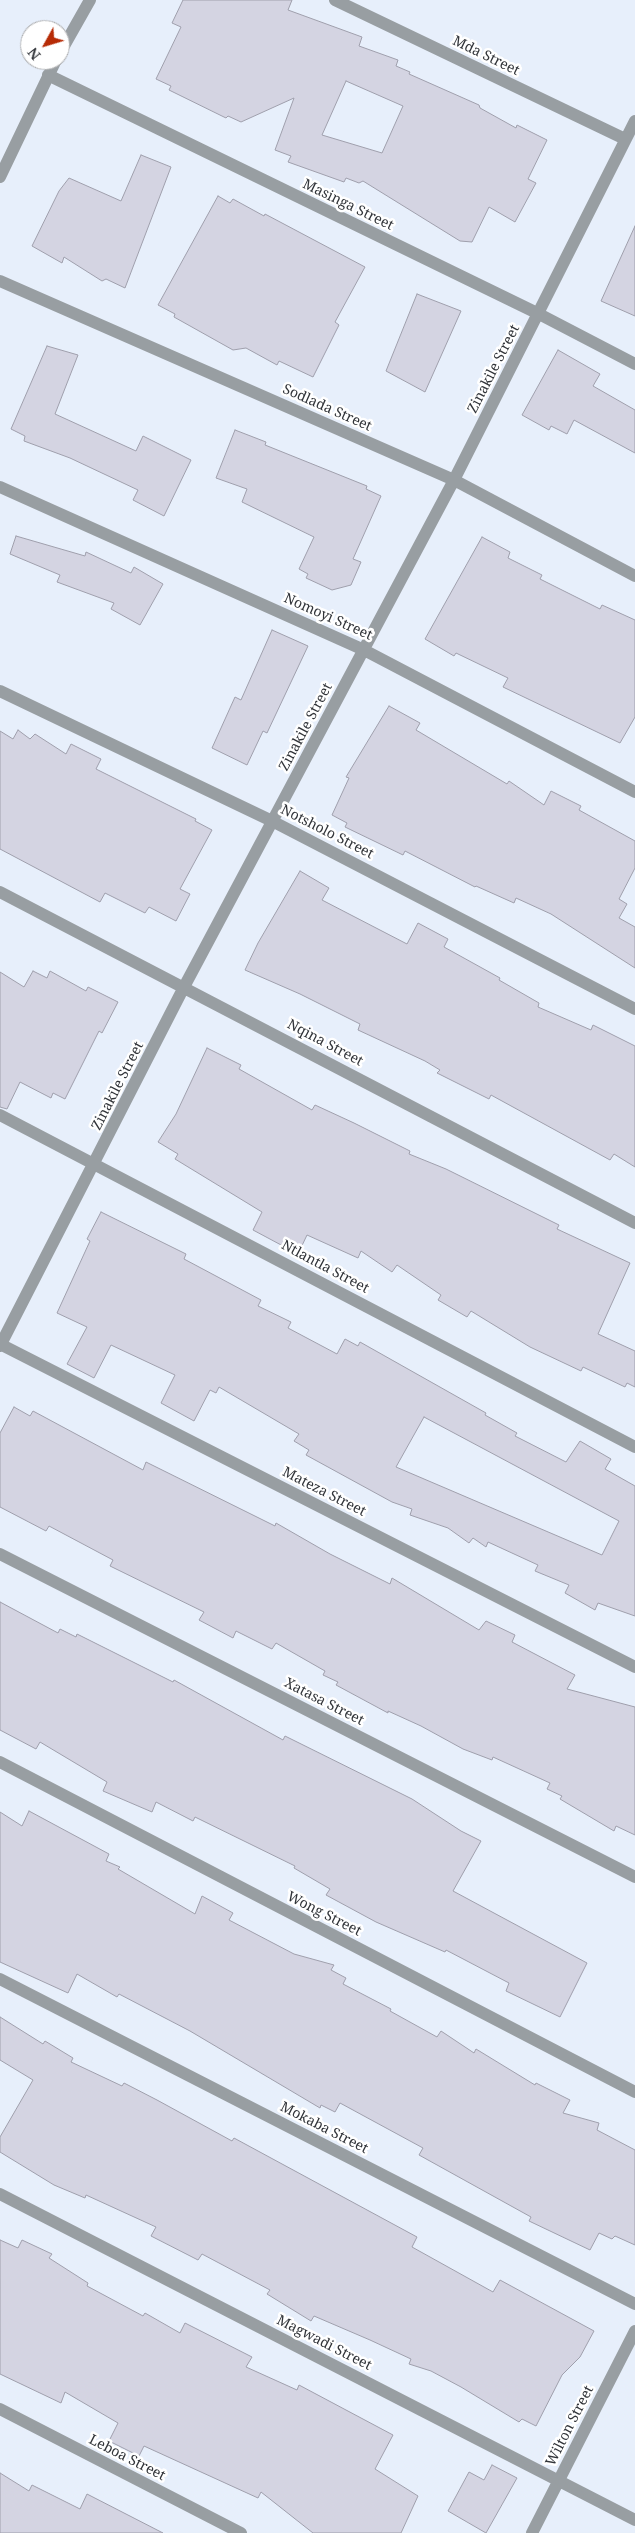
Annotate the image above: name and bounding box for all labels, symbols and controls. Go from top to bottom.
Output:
north arrow [20,20,70,70]
street label: Mda Street [450,33,522,79]
text: N [23,44,45,64]
street label: Masinga Street [300,176,396,234]
street label: Zinakile Street [465,322,523,416]
street label: Sodlada Street [280,381,374,435]
street label: Nomoyi Street [281,590,375,644]
street label: Zinakile Street [276,680,336,774]
street label: Notsholo Street [278,801,376,863]
street label: Nqina Street [284,1016,366,1070]
street label: Zinakile Street [89,1039,147,1133]
street label: Ntlantla Street [278,1237,372,1297]
street label: Mateza Street [280,1464,368,1520]
street label: Xatasa Street [282,1675,366,1729]
street label: Wong Street [284,1888,364,1940]
street label: Mokaba Street [277,2099,371,2157]
street label: Magwadi Street [274,2312,374,2374]
street label: Wilton Street [542,2383,598,2469]
street label: Leboa Street [86,2432,168,2484]

